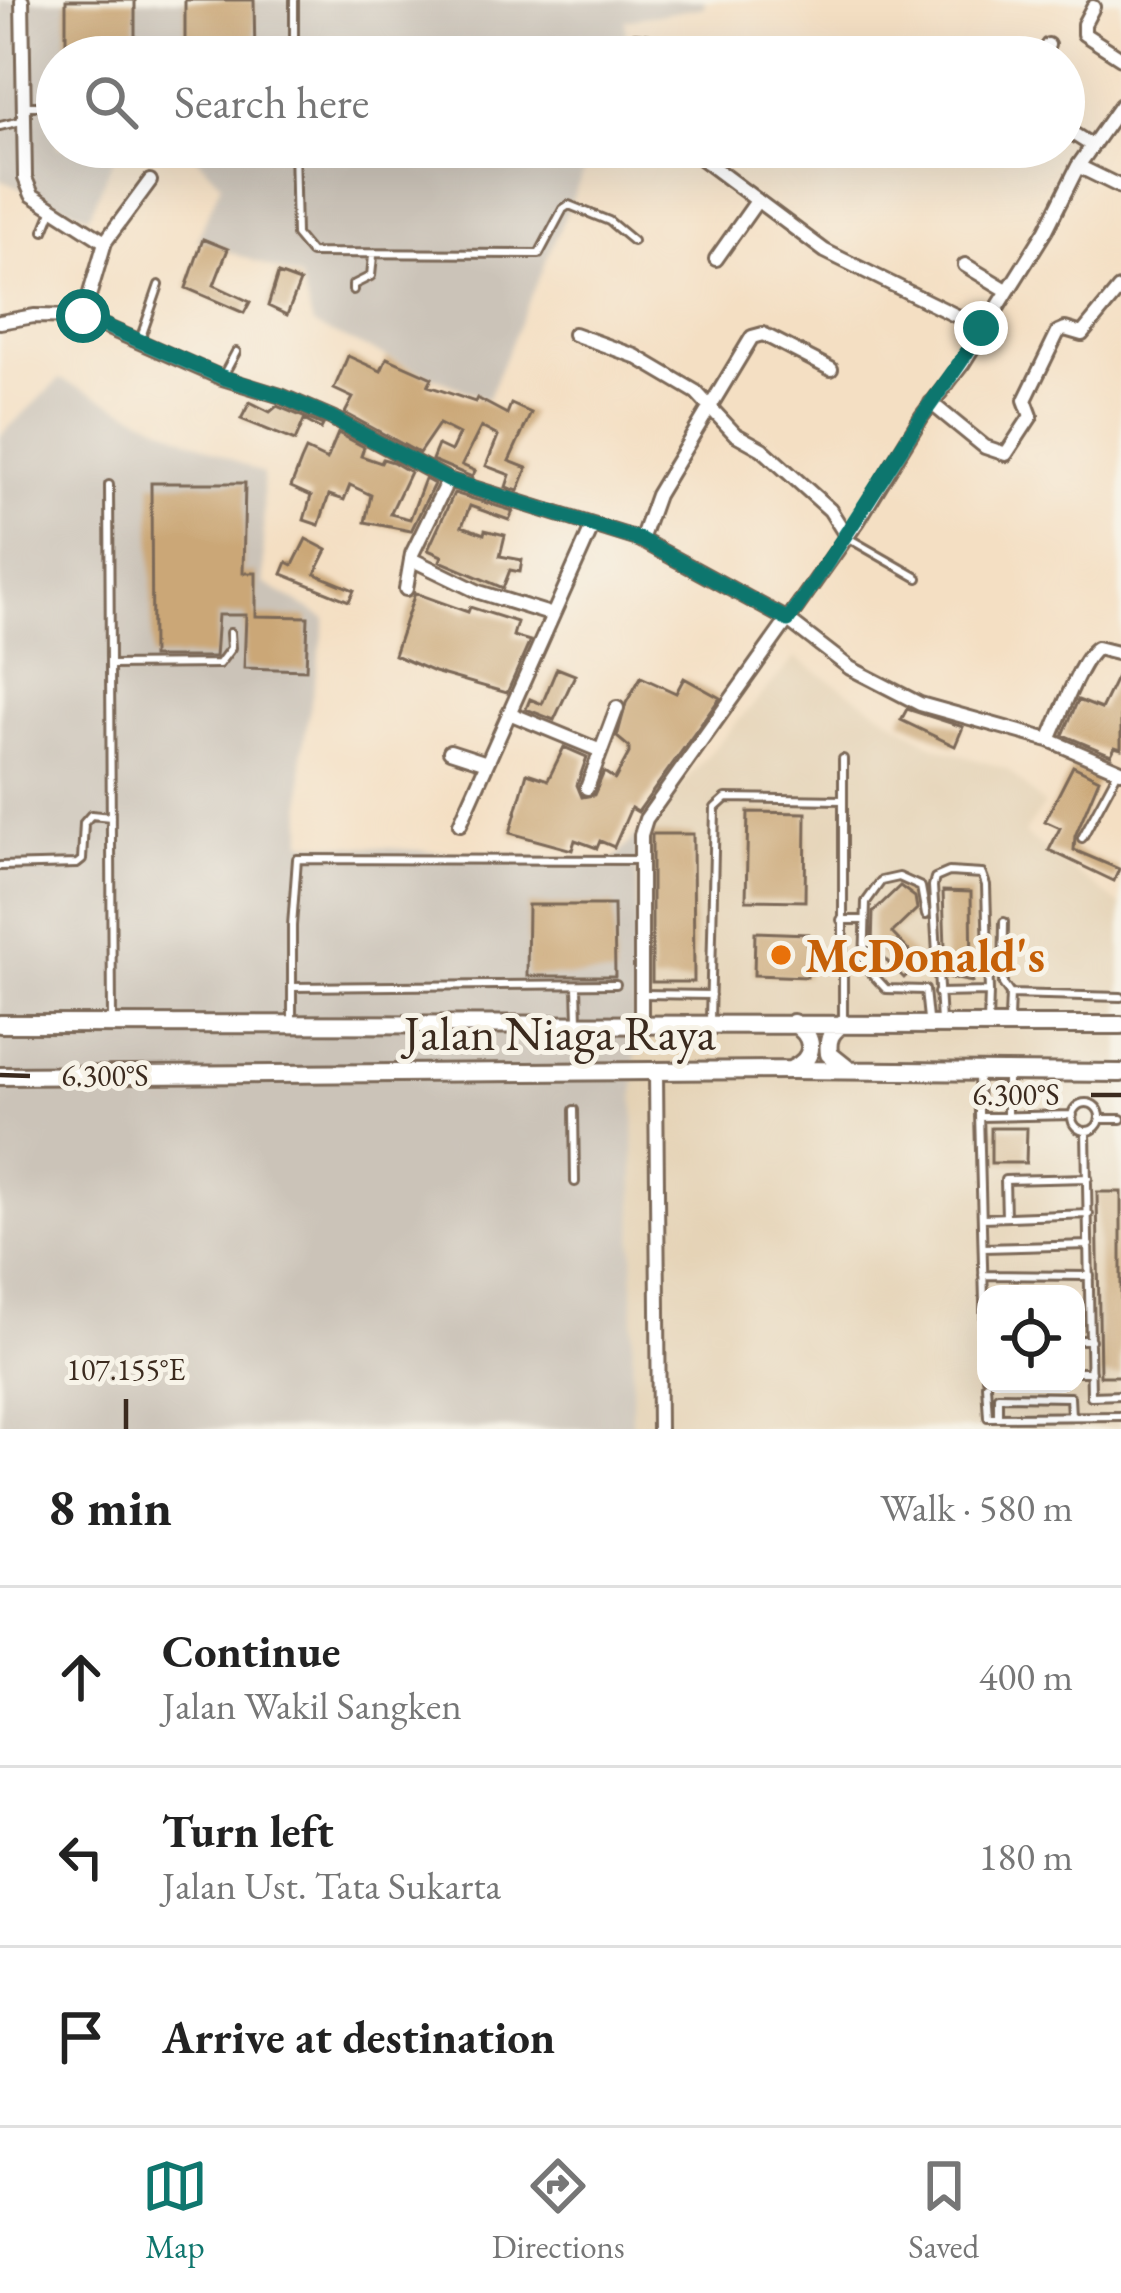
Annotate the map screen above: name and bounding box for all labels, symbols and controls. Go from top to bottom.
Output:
search box [36,36,1085,168]
icon: search [78,69,144,135]
text: Search here [174,73,369,131]
route start [56,289,110,343]
route end [954,301,1008,355]
place label: McDonald's [805,924,1045,986]
marker: McDonald's [768,942,794,968]
street label: Jalan Niaga Raya [400,1002,717,1064]
text: 6.300°S [61,1056,149,1095]
text: 6.300°S [972,1075,1060,1114]
map controls [977,1285,1085,1393]
button: locate [977,1285,1085,1393]
text: 107.155°E [67,1350,186,1389]
text: 8 min [48,1474,172,1540]
text: Walk · 580 m [880,1482,1073,1533]
text: Continue [162,1622,340,1680]
icon: ahead [48,1644,114,1710]
text: 400 m [979,1651,1073,1702]
text: Jalan Wakil Sangken [162,1680,462,1731]
text: Turn left [162,1802,334,1860]
icon: left [48,1824,114,1890]
text: 180 m [979,1831,1073,1882]
text: Jalan Ust. Tata Sukarta [162,1860,501,1911]
icon: arrive [48,2004,114,2070]
text: Arrive at destination [162,2008,555,2066]
tab: Map [142,2153,208,2268]
tab: Directions [492,2153,625,2268]
tab: Saved [908,2153,979,2268]

